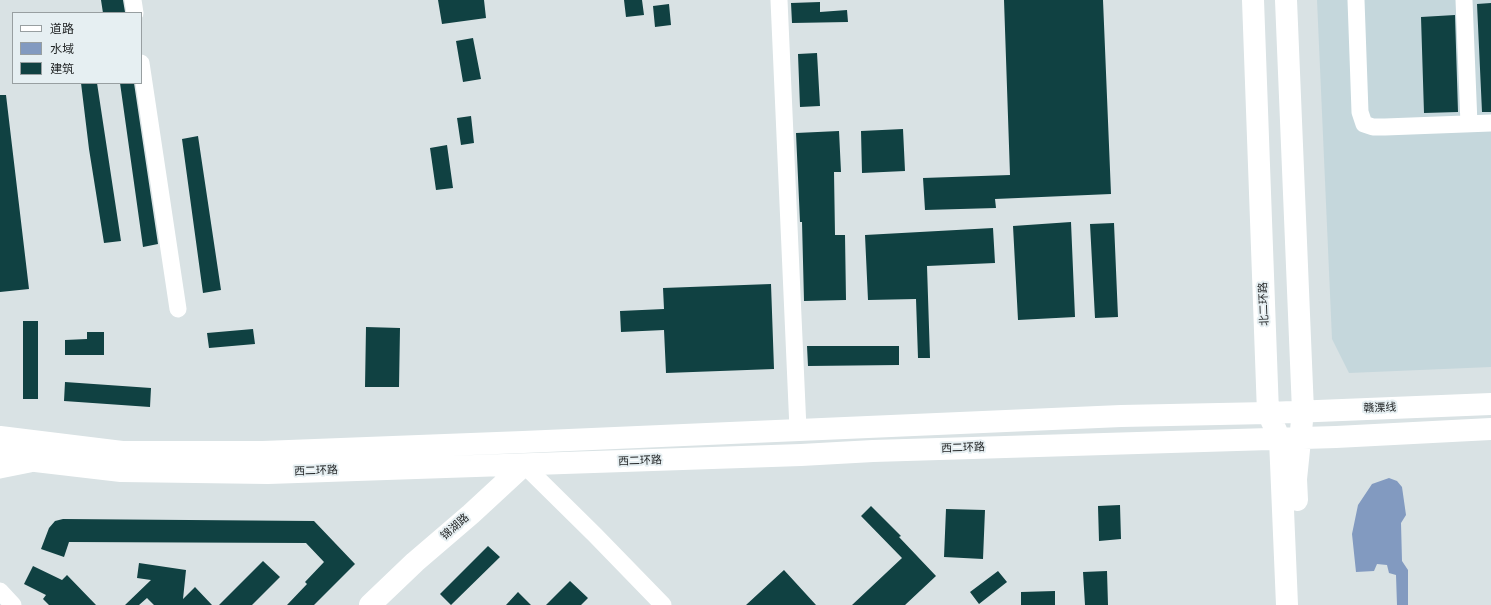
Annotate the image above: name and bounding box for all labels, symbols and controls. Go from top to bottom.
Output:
legend [12,12,142,84]
text: 道路 [50,19,74,37]
text: 水域 [50,39,74,57]
text: 建筑 [50,59,74,77]
street label: 北二环路 [1257,282,1271,326]
street label: 赣溧线 [1363,401,1397,415]
street label: 西二环路 [941,441,985,455]
street label: 西二环路 [618,454,662,468]
street label: 西二环路 [294,464,338,478]
street label: 锦湖路 [438,511,472,543]

